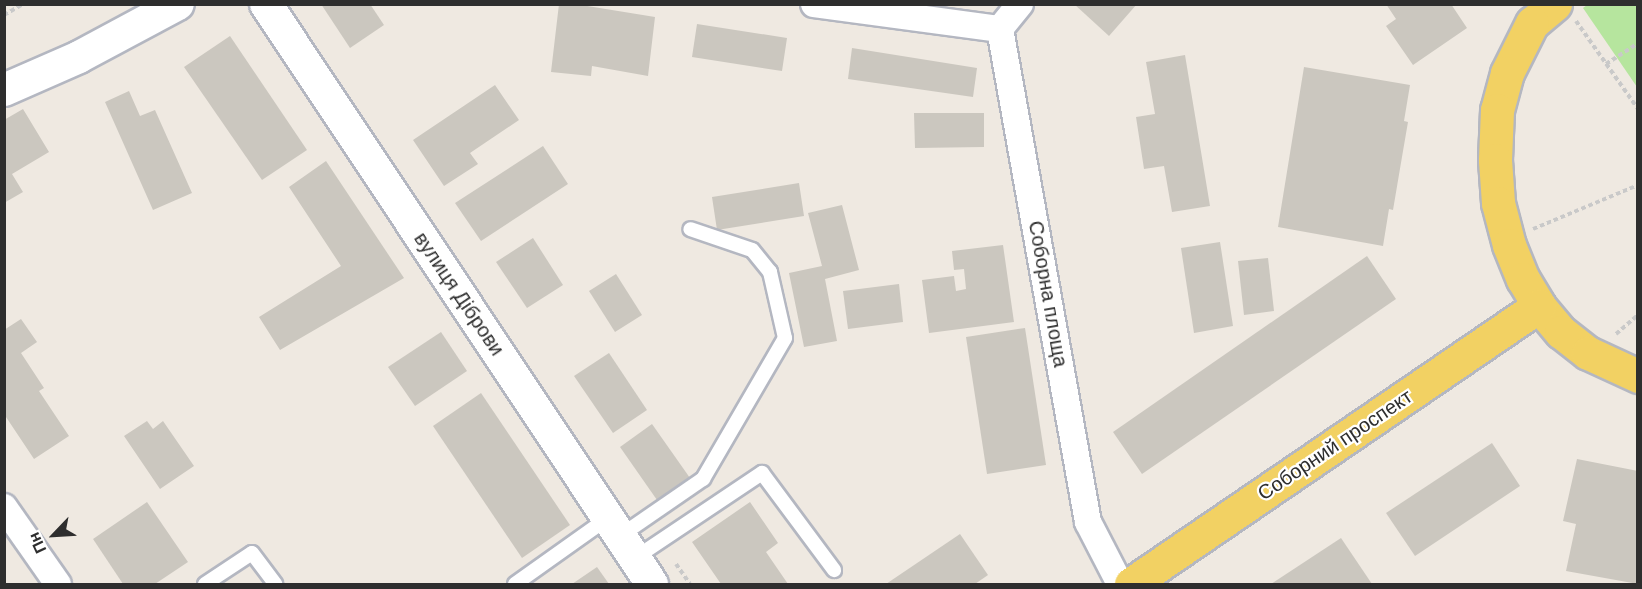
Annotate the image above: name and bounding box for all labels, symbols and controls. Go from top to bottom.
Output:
street label: Соборна площа [1023,219,1073,369]
street label: вулиця Діброви [409,228,509,360]
street label: Соборний проспект [1253,384,1417,506]
north arrow [24,505,84,565]
text: Пн [23,529,51,557]

